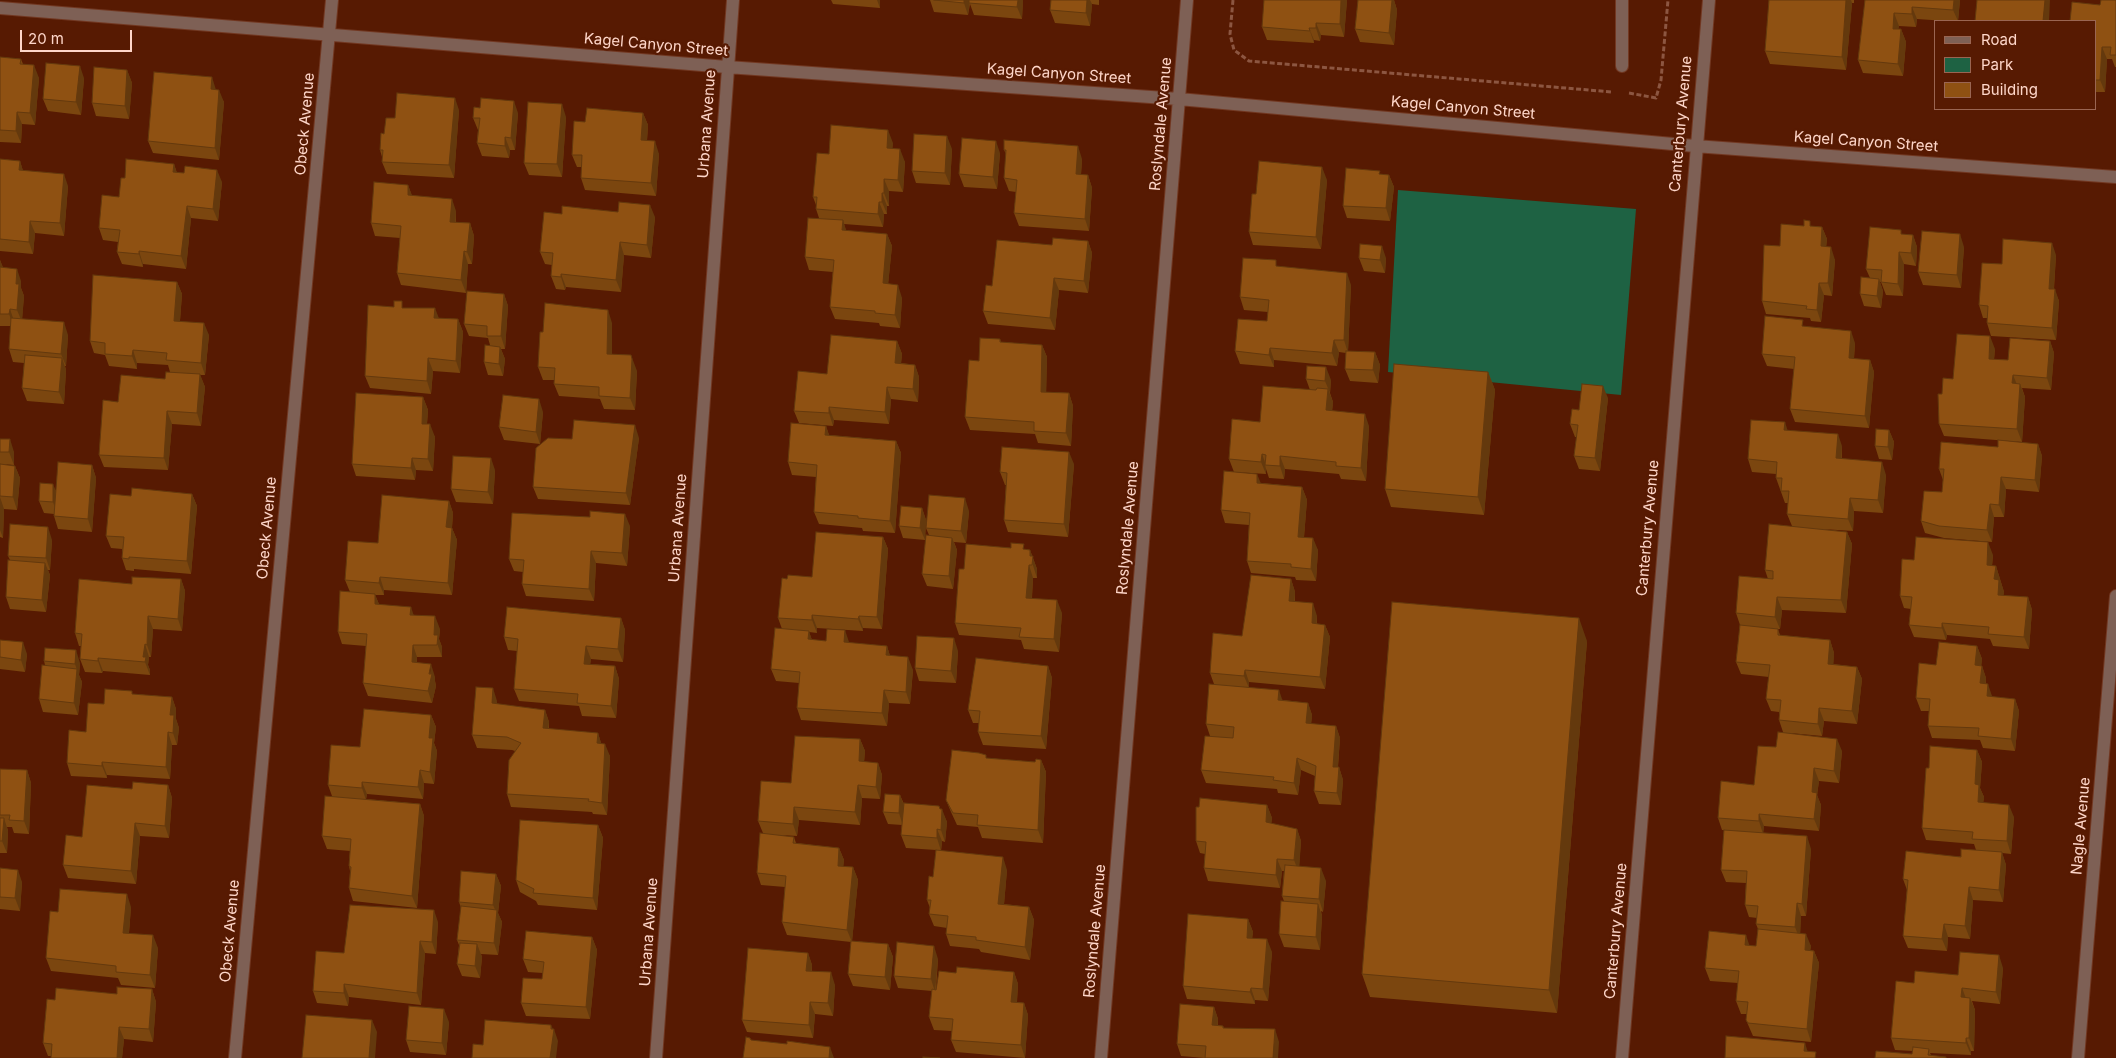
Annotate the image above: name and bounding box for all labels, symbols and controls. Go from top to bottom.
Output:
scale bar [22,20,135,52]
legend [1934,20,2096,110]
text: 20 m [28,29,64,48]
street label: Kagel Canyon Street [583,30,729,60]
text: Road [1981,30,2017,49]
street label: Canterbury Avenue [1666,55,1696,193]
text: Park [1981,55,2013,74]
street label: Roslyndale Avenue [1146,56,1176,192]
street label: Kagel Canyon Street [986,60,1132,88]
street label: Urbana Avenue [694,69,720,179]
street label: Obeck Avenue [292,72,318,176]
text: Building [1981,80,2038,99]
street label: Kagel Canyon Street [1390,93,1536,123]
street label: Kagel Canyon Street [1793,128,1939,156]
street label: Canterbury Avenue [1633,459,1663,597]
street label: Roslyndale Avenue [1113,460,1143,596]
street label: Urbana Avenue [665,473,691,583]
street label: Obeck Avenue [254,476,280,580]
street label: Nagle Avenue [2068,776,2094,876]
street label: Canterbury Avenue [1601,862,1631,1000]
street label: Roslyndale Avenue [1080,863,1110,999]
street label: Urbana Avenue [636,877,662,987]
street label: Obeck Avenue [217,879,243,983]

